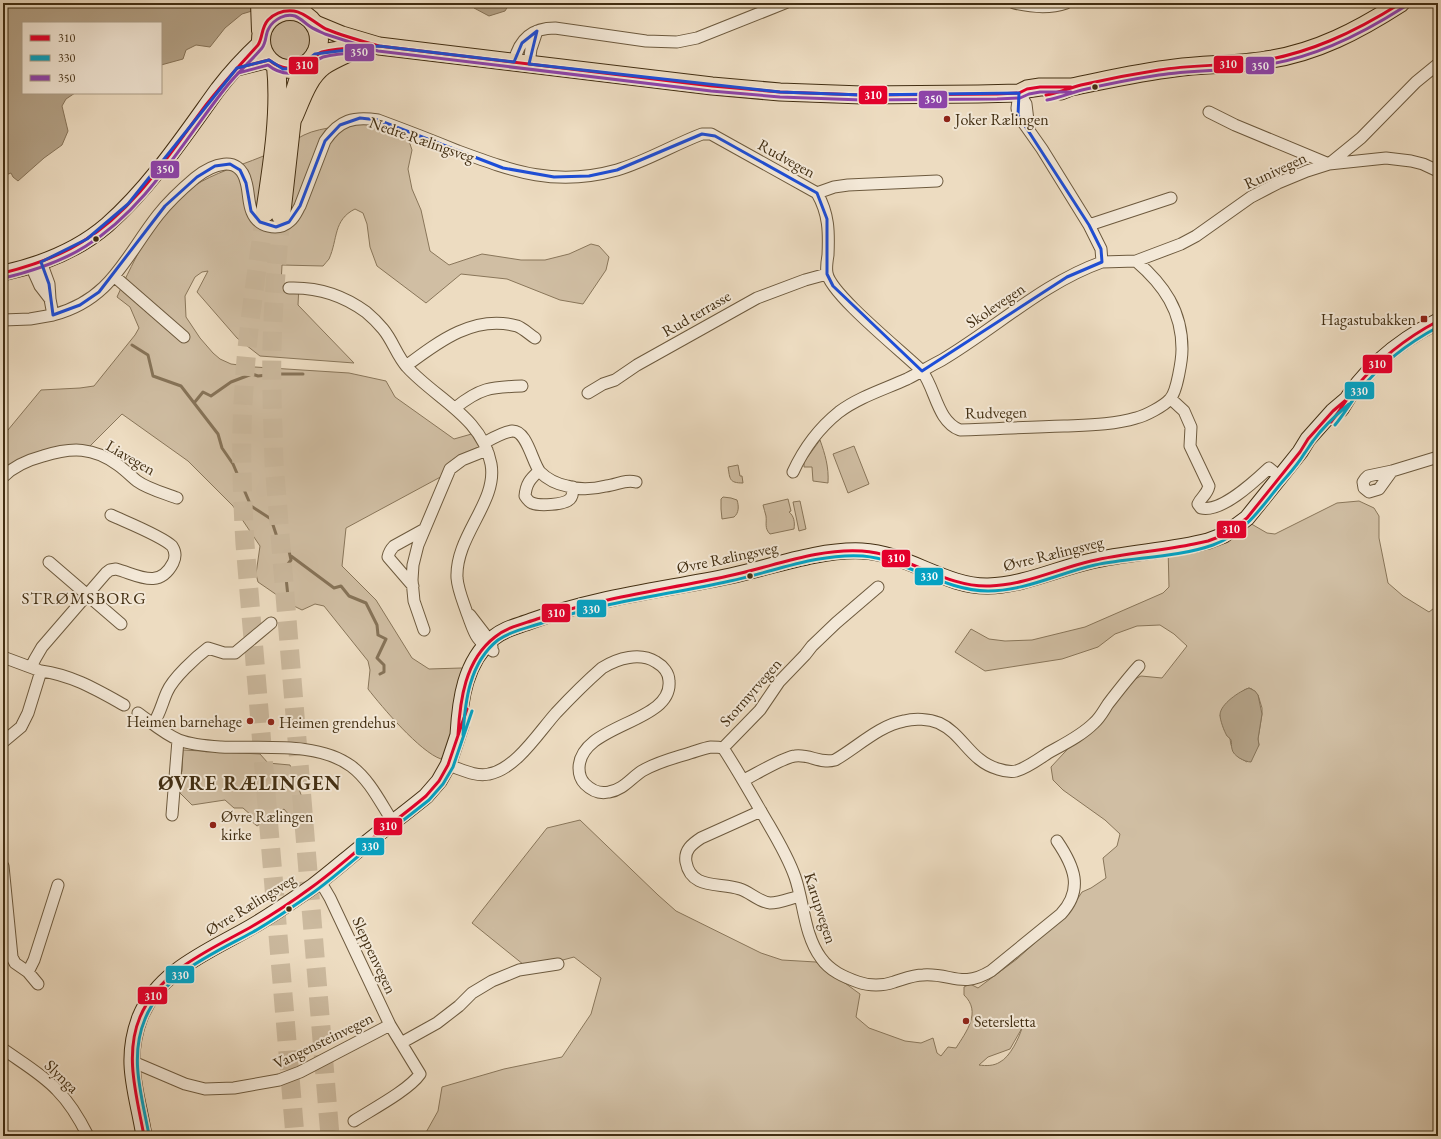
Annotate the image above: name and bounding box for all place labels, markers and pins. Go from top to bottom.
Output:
unlabelled marker [1090,82,1100,92]
place label: Joker Rælingen [953,109,1049,130]
marker: Joker Rælingen [942,114,952,124]
unlabelled marker [91,234,101,244]
place label: Hagastubakken [1321,309,1417,330]
marker: Hagastubakken [1419,314,1429,324]
unlabelled marker [745,571,755,581]
place label: Heimen barnehage [126,711,242,732]
place label: Heimen grendehus [279,712,396,733]
marker: Heimen barnehage [245,716,255,726]
marker: Heimen grendehus [266,717,276,727]
place label: Øvre Rælingen kirke [221,806,314,845]
marker: Øvre Rælingen kirke [208,820,218,830]
unlabelled marker [284,904,294,914]
place label: Setersletta [974,1011,1037,1032]
marker: Setersletta [961,1016,971,1026]

